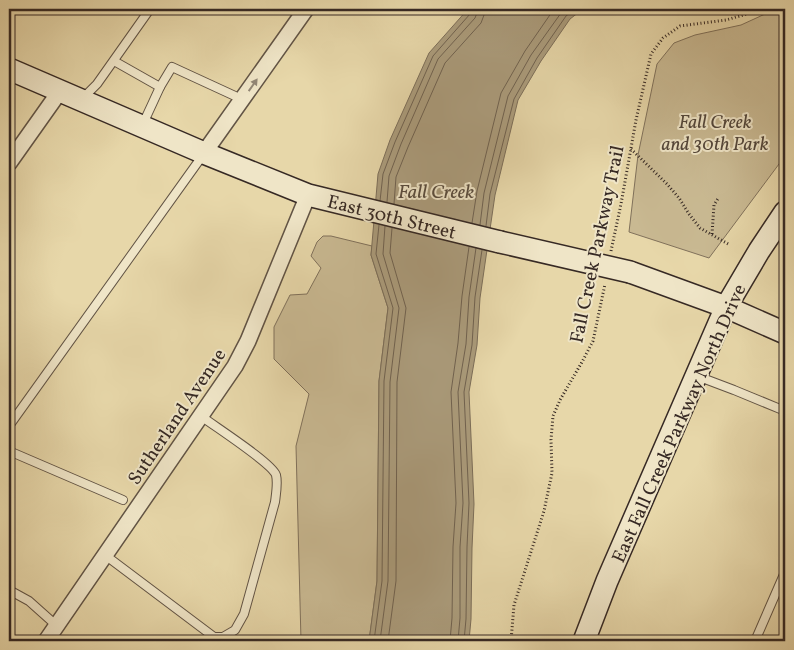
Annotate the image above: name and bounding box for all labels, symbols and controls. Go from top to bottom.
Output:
one-way arrow [248,78,258,92]
park label: Fall Creek and 30th Park [662,110,769,158]
street label: Fall Creek Parkway Trail [564,143,632,346]
water label: Fall Creek [398,179,474,207]
street label: East 30th Street [324,189,459,247]
street label: East Fall Creek Parkway North Drive [606,280,753,567]
street label: Sutherland Avenue [122,344,233,490]

